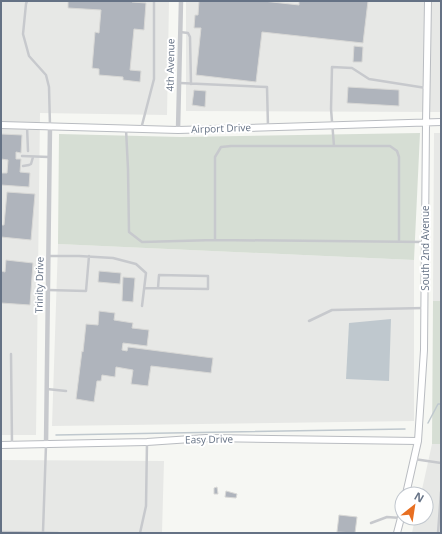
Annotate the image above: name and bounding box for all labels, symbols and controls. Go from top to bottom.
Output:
street label: 4th Avenue [163,38,177,92]
street label: Airport Drive [191,120,252,136]
street label: South 2nd Avenue [418,205,432,291]
street label: Trinity Drive [32,256,46,313]
street label: Easy Drive [185,432,233,446]
north arrow [394,486,434,526]
text: N [412,488,427,506]

